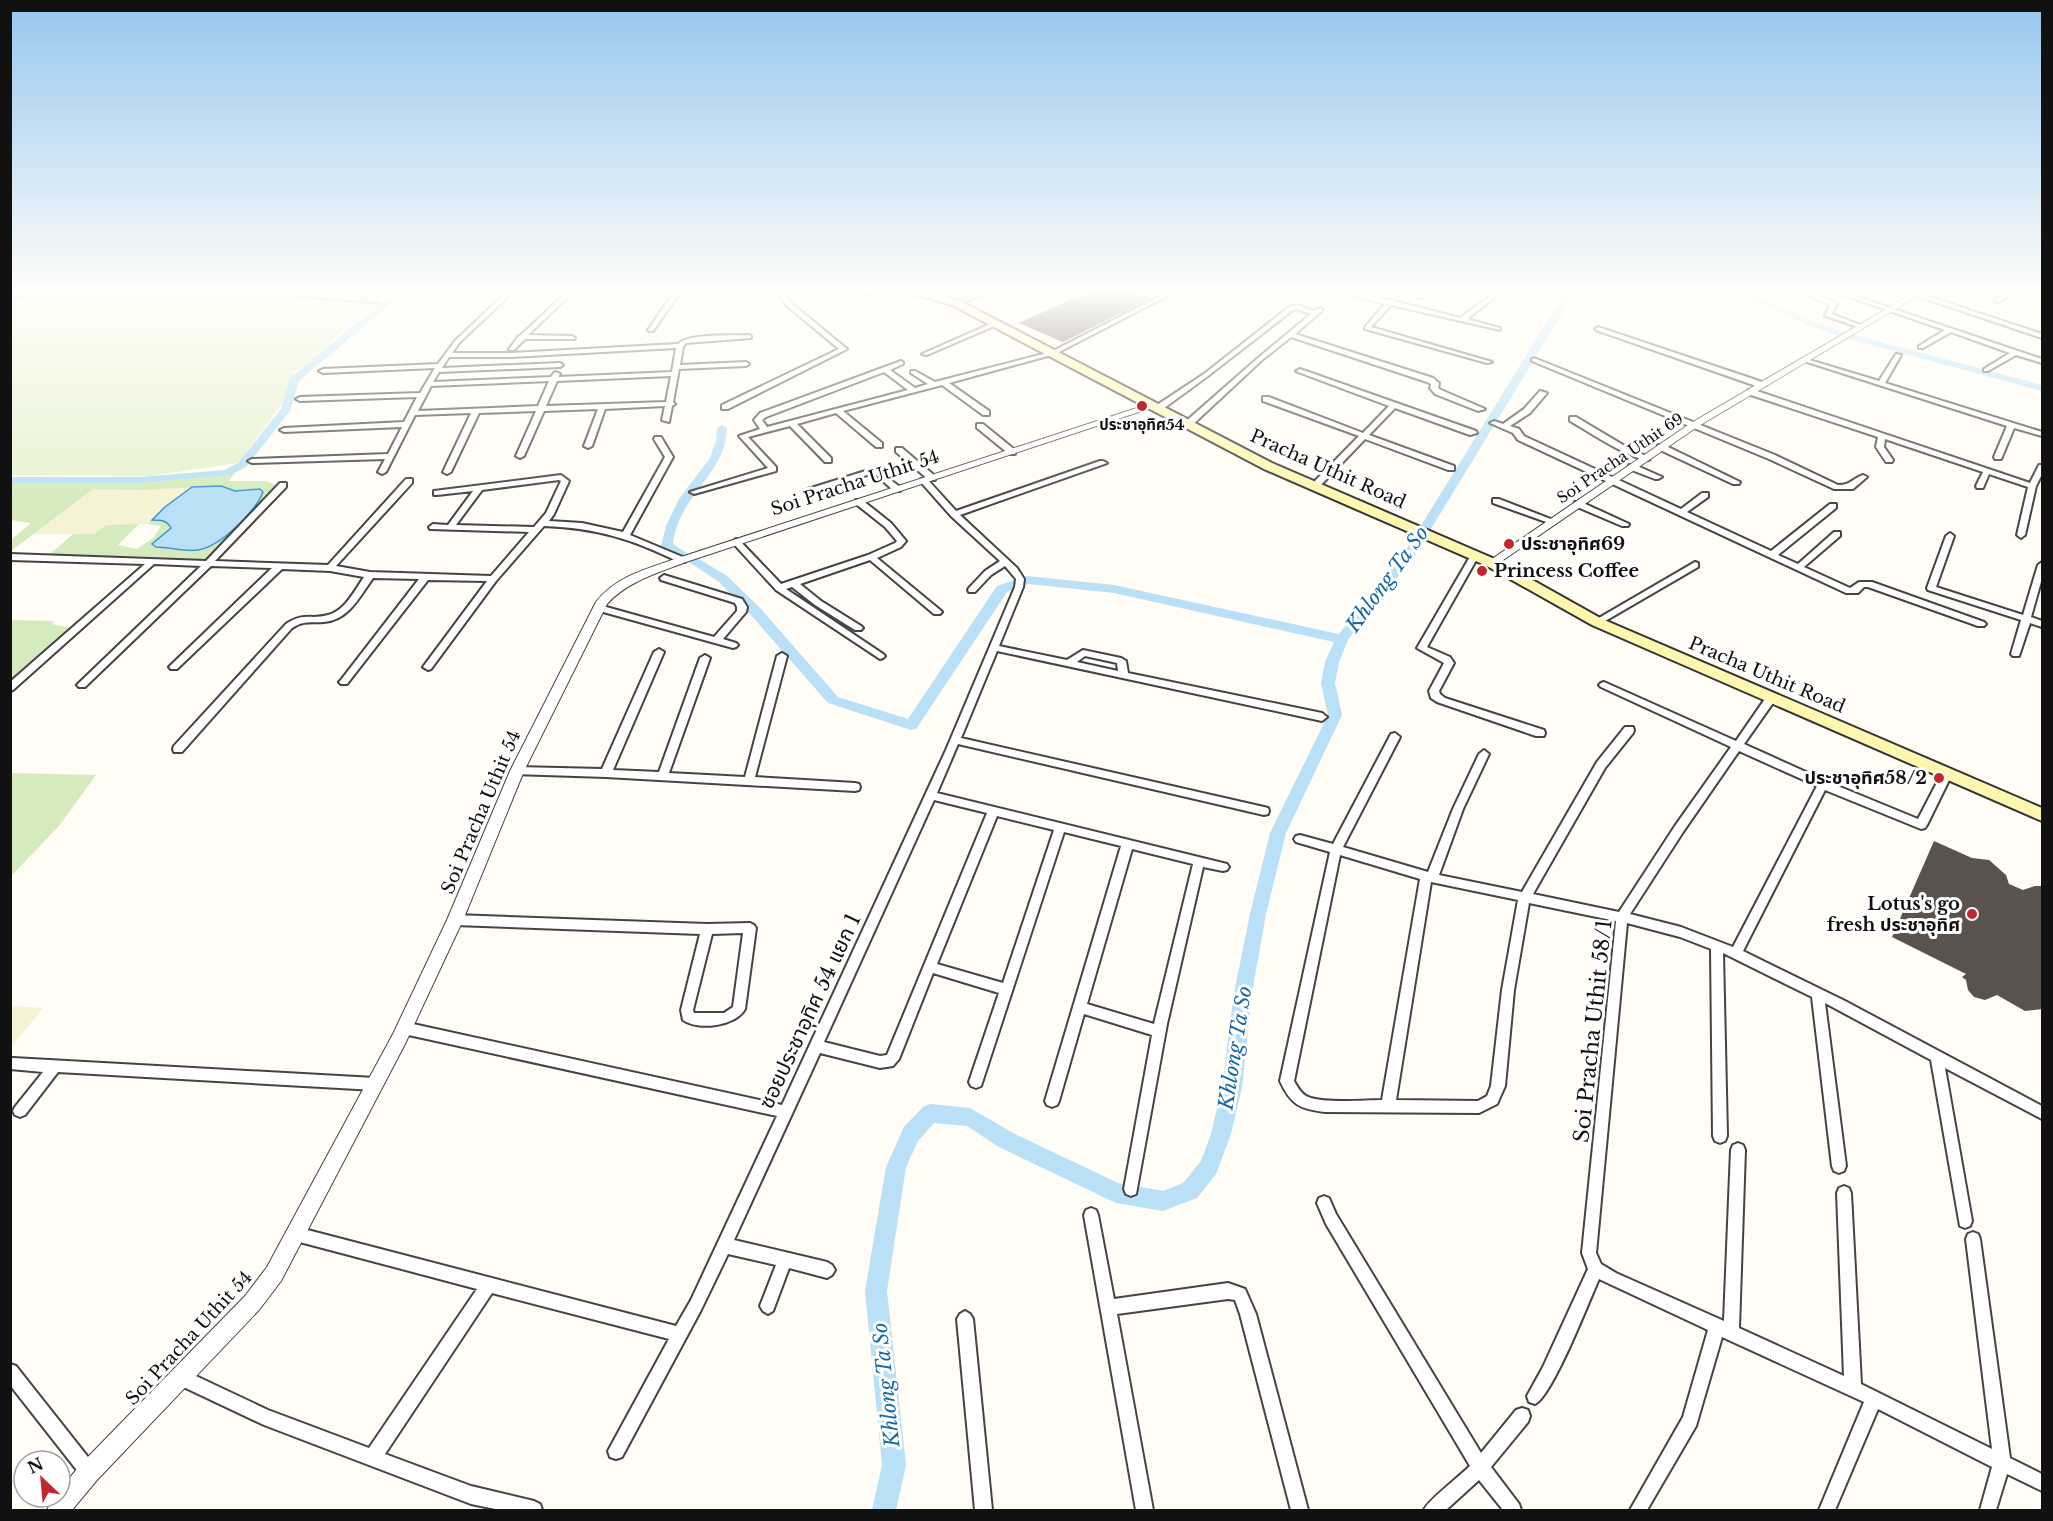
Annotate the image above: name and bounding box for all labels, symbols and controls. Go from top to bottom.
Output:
marker: ประชาอุทิศ54 [1135,399,1149,413]
street label: Soi Pracha Uthit 69 [1553,409,1687,507]
place label: ประชาอุทิศ54 [1099,415,1185,434]
street label: Pracha Uthit Road [1247,425,1409,513]
street label: Soi Pracha Uthit 54 [768,445,942,521]
water label: Khlong Ta So [1340,521,1433,637]
place label: ประชาอุทิศ69 [1521,533,1625,555]
marker: ประชาอุทิศ69 [1502,537,1516,551]
place label: Princess Coffee [1494,560,1639,582]
marker: Princess Coffee [1475,564,1489,578]
street label: Pracha Uthit Road [1685,632,1849,718]
street label: Soi Pracha Uthit 54 [437,727,525,897]
place label: ประชาอุทิศ58/2 [1805,767,1927,789]
marker: ประชาอุทิศ58/2 [1932,771,1946,785]
place label: Lotus's go fresh ประชาอุทิศ [1827,893,1960,936]
marker: Lotus's go fresh ประชาอุทิศ [1965,907,1979,921]
street label: ซอยประชาอุทิศ 54 แยก 1 [753,909,867,1113]
street label: Soi Pracha Uthit 58/1 [1568,918,1618,1144]
water label: Khlong Ta So [1213,984,1257,1113]
street label: Soi Pracha Uthit 54 [121,1266,257,1410]
water label: Khlong Ta So [868,1322,905,1449]
north arrow [12,1449,72,1509]
text: N [24,1453,47,1478]

